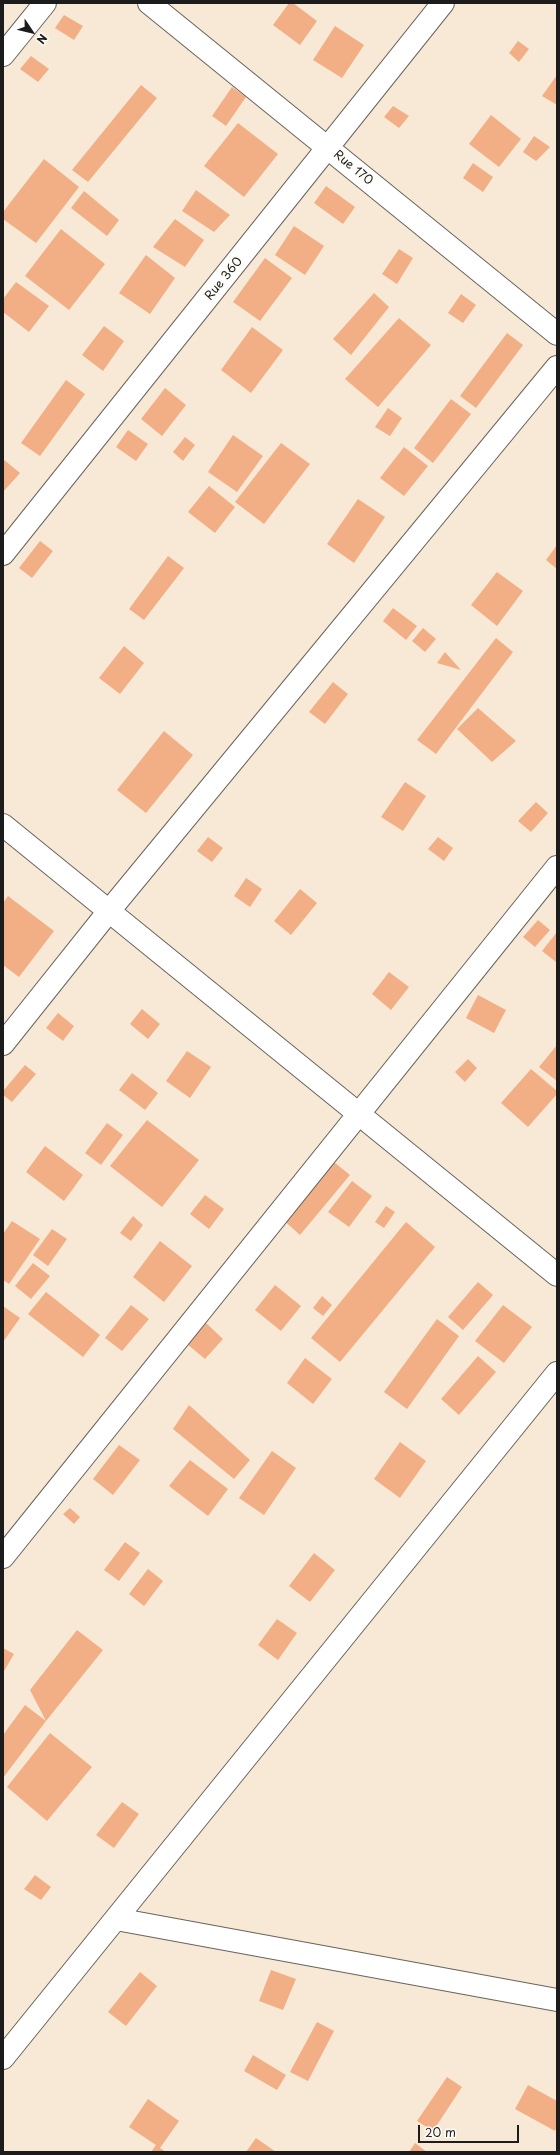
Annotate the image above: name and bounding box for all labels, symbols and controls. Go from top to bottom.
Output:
north arrow [12,12,52,52]
text: N [33,31,52,48]
street label: Rue 170 [330,148,376,188]
street label: Rue 360 [202,255,246,303]
scale bar [420,2117,521,2143]
text: 20 m [425,2123,456,2141]

